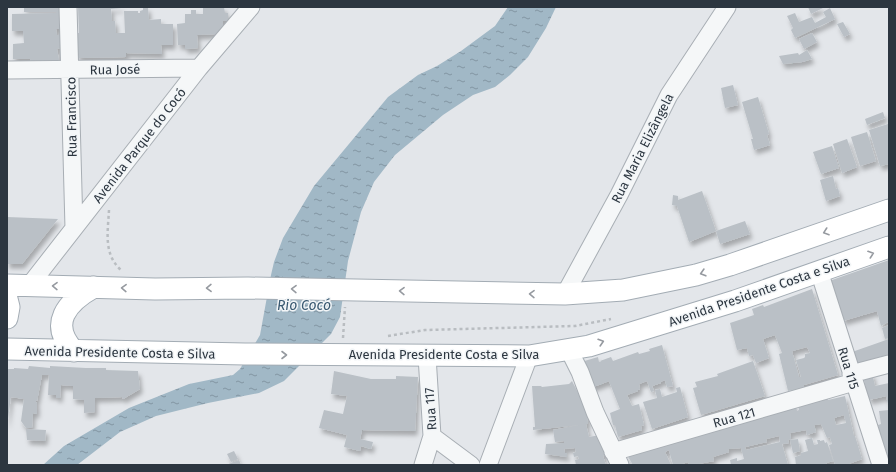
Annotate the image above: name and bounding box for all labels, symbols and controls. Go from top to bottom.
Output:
street label: Rua José [90,62,140,77]
street label: Rua Francisco [63,77,80,157]
street label: Avenida Parque do Cocó [90,85,189,206]
street label: Rua Maria Elizângela [608,91,677,206]
one-way arrow [822,227,829,236]
one-way arrow [867,250,874,258]
street label: Avenida Presidente Costa e Silva [667,253,852,330]
one-way arrow [699,269,706,277]
one-way arrow [52,282,58,290]
one-way arrow [121,283,127,292]
one-way arrow [206,284,212,292]
one-way arrow [291,285,297,293]
one-way arrow [399,287,405,295]
one-way arrow [529,289,535,298]
water label: Rio Cocó [277,297,331,314]
one-way arrow [597,338,604,347]
street label: Avenida Presidente Costa e Silva [25,343,215,362]
street label: Rua 115 [835,345,862,391]
street label: Avenida Presidente Costa e Silva [349,347,539,362]
one-way arrow [281,351,287,359]
street label: Rua 117 [422,387,439,431]
street label: Rua 121 [711,404,757,431]

